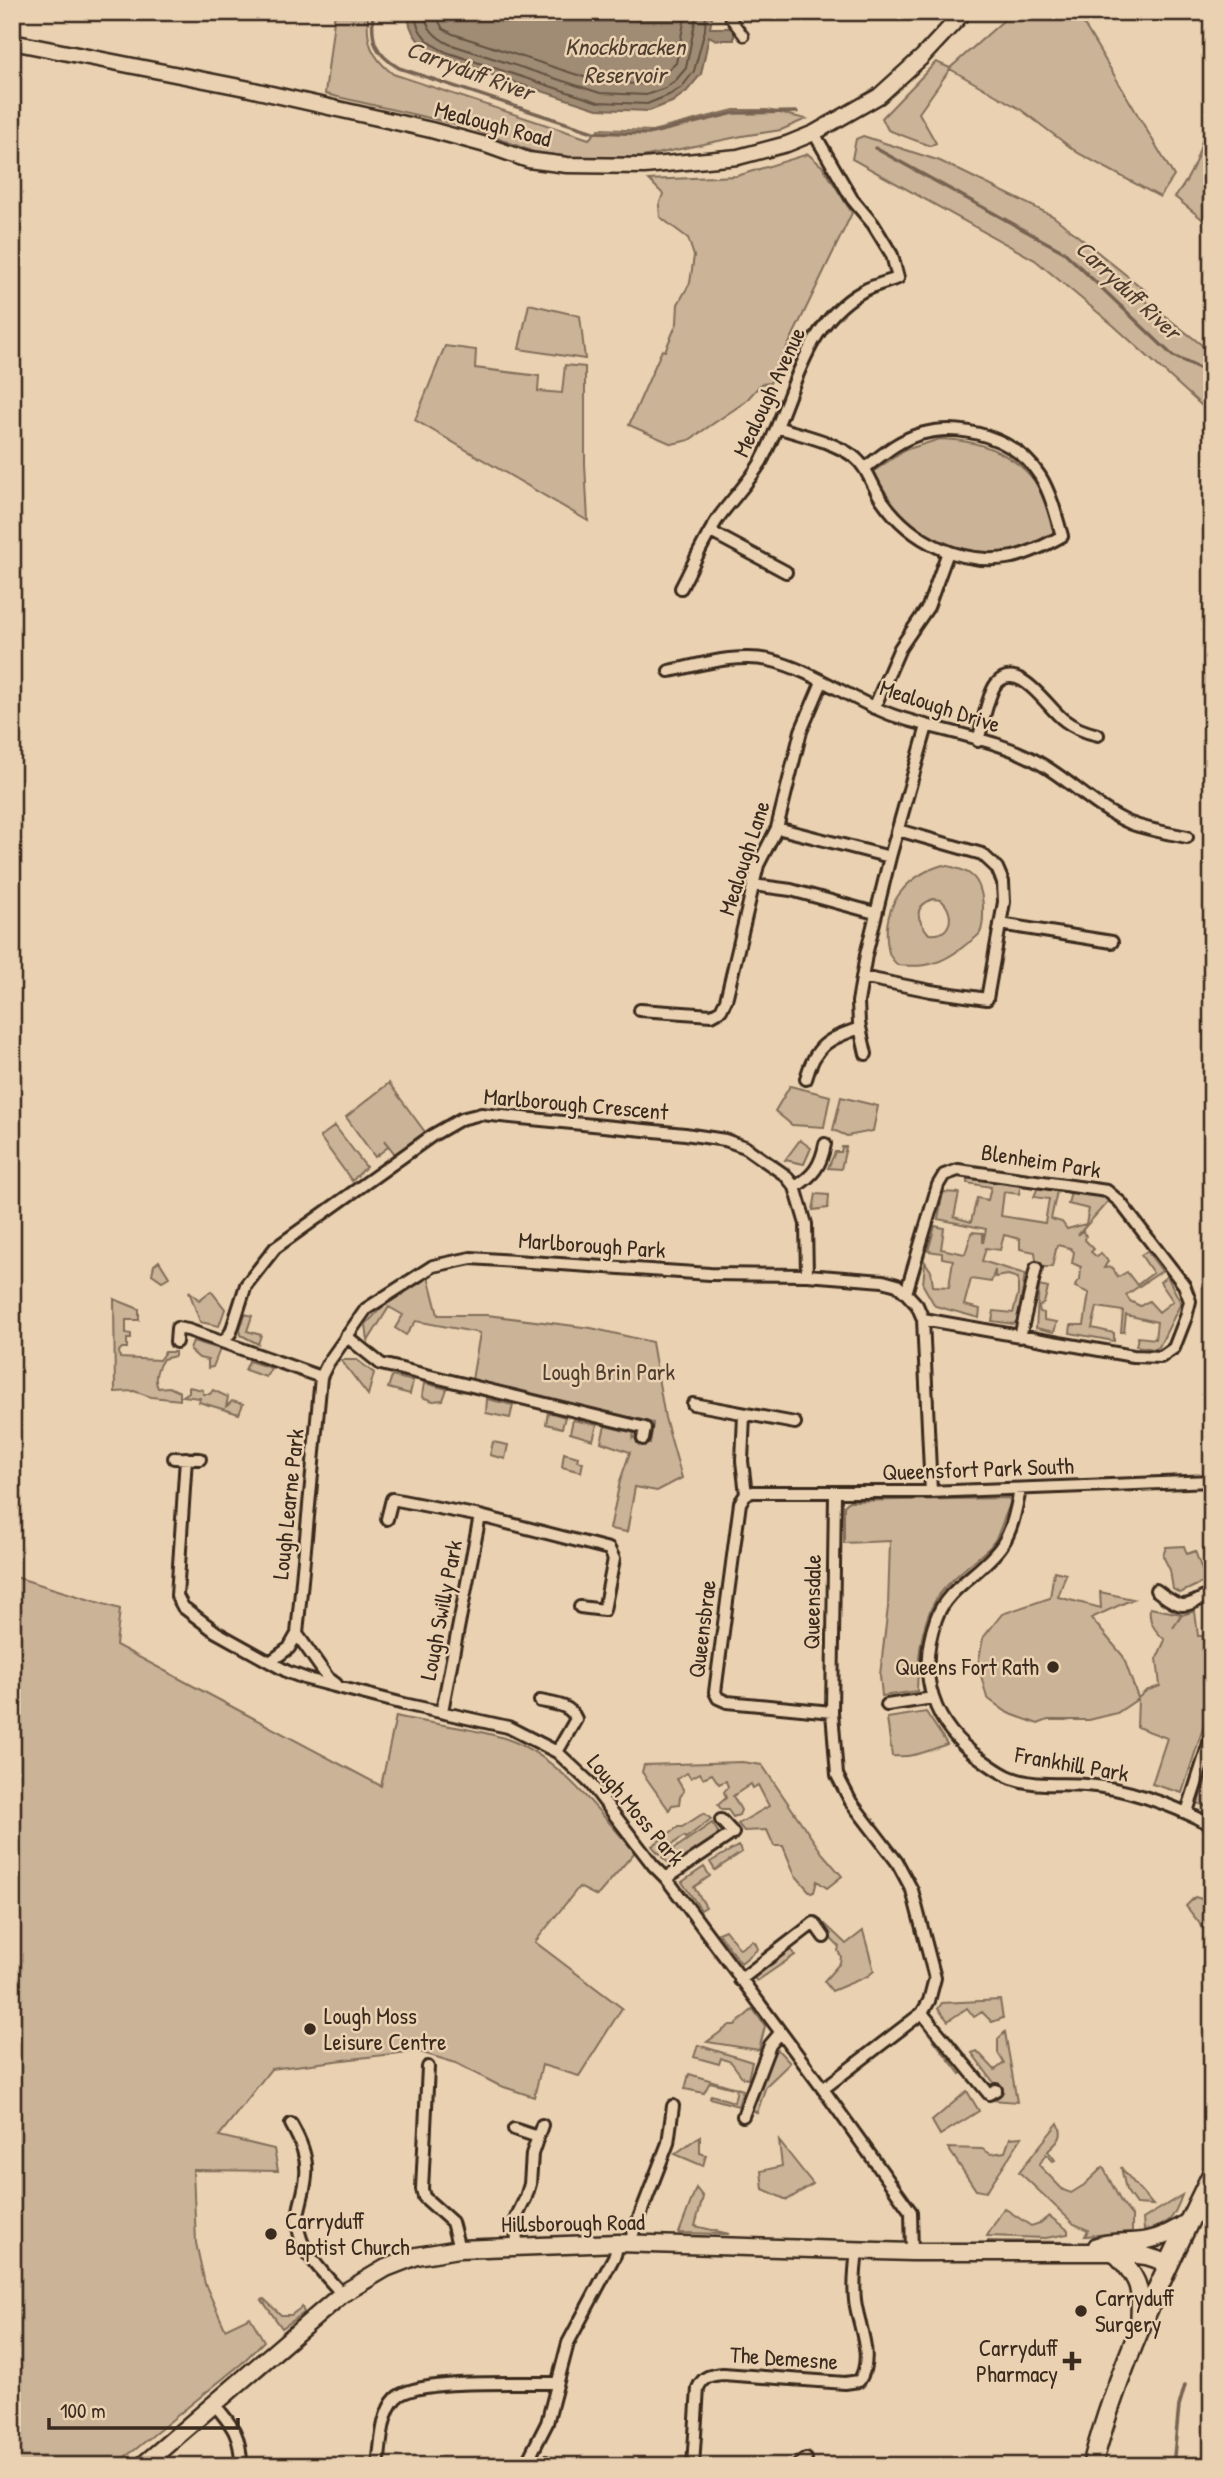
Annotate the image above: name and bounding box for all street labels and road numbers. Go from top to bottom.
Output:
street label: Mealough Road [431,93,555,154]
street label: Mealough Avenue [725,322,812,462]
street label: Mealough Drive [876,671,1004,740]
street label: Mealough Lane [710,797,777,919]
street label: Marlborough Crescent [483,1080,671,1127]
street label: Blenheim Park [979,1136,1104,1185]
street label: Marlborough Park [517,1224,667,1265]
street label: Lough Learne Park [264,1427,311,1581]
street label: Queensfort Park South [882,1450,1075,1487]
street label: Lough Swilly Park [412,1537,469,1683]
street label: Queensdale [795,1554,828,1650]
street label: Queensbrae [680,1578,723,1680]
street label: Frankhill Park [1012,1738,1132,1789]
street label: Lough Moss Park [581,1747,692,1872]
street label: Hillsborough Road [501,2206,645,2239]
street label: The Demesne [729,2338,839,2377]

